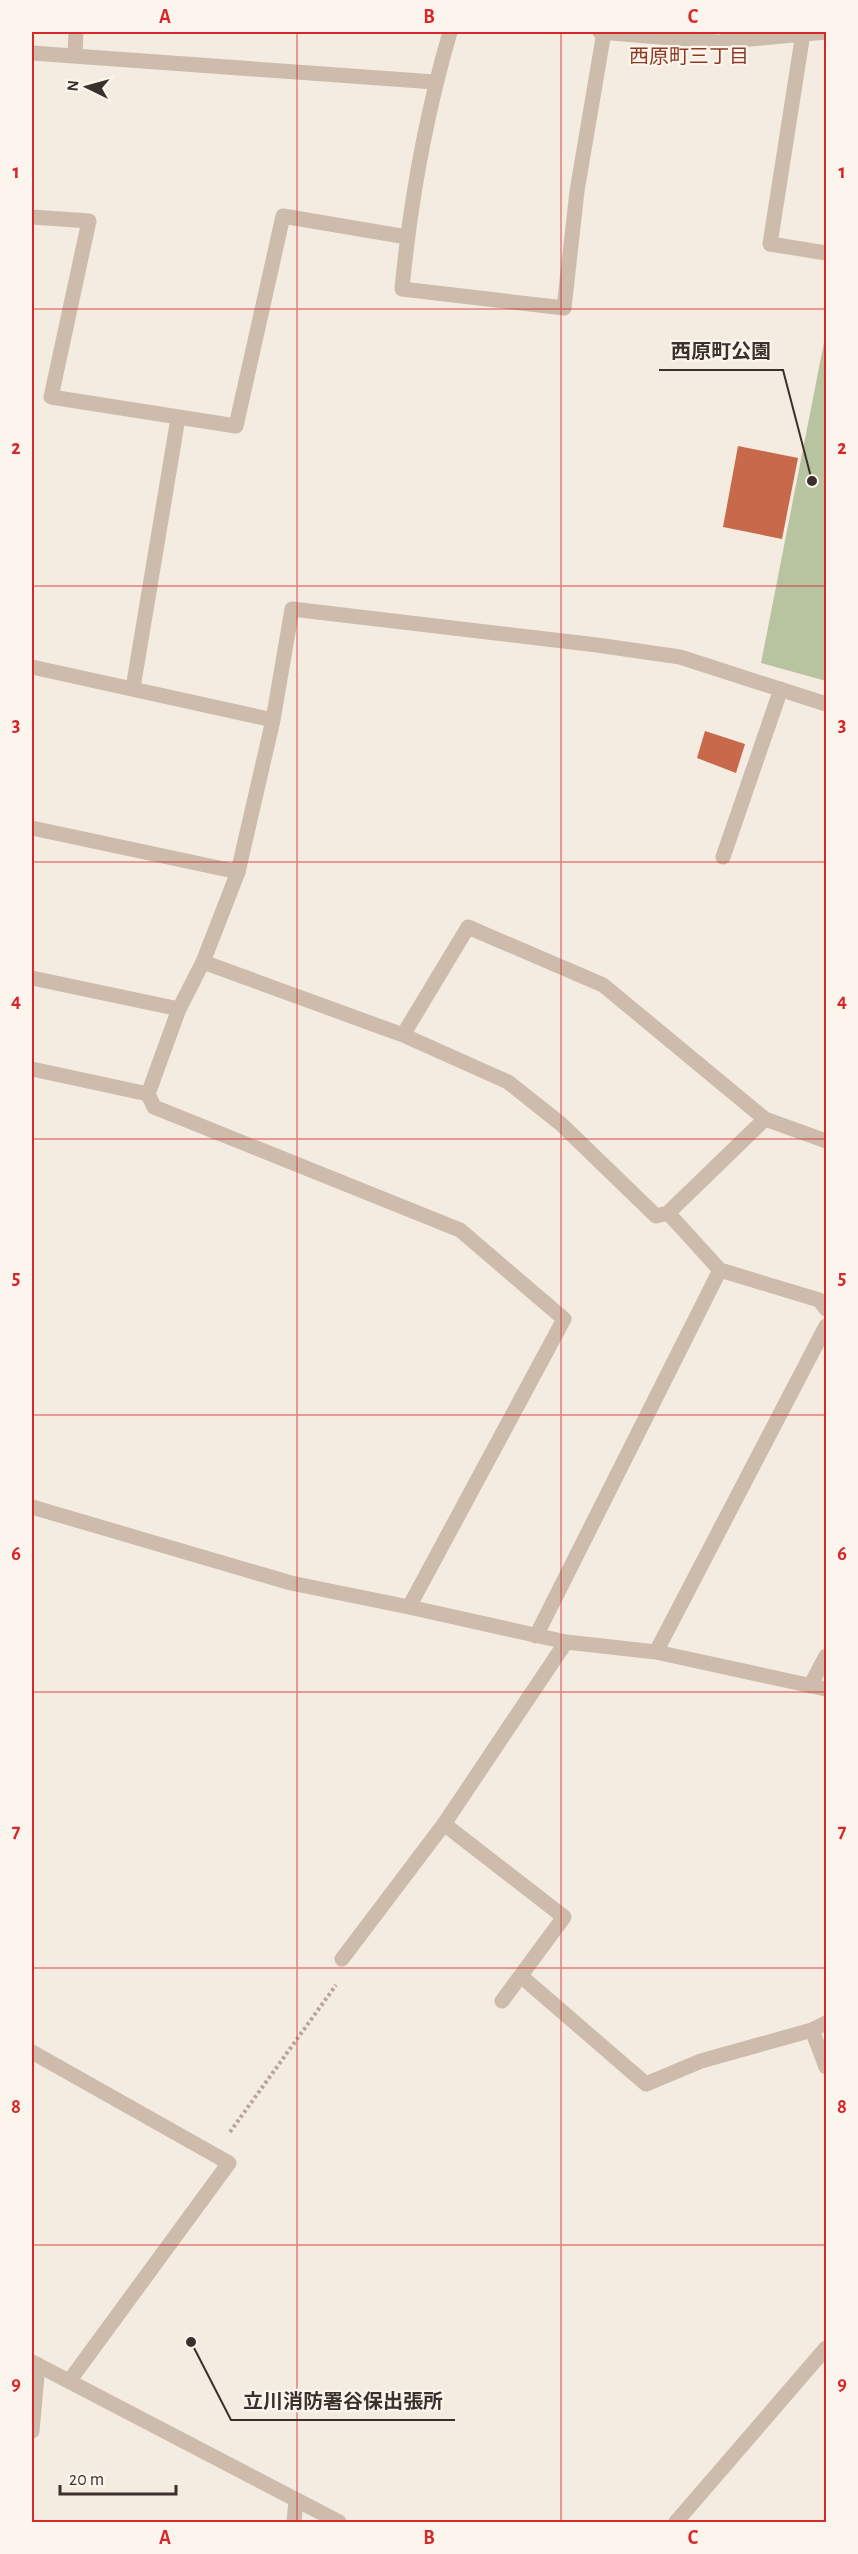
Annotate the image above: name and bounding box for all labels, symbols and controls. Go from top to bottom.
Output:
text: A [159,7,171,27]
text: B [423,7,435,27]
text: C [688,7,699,27]
district label: 西原町三丁目 [629,47,749,67]
north arrow [57,57,117,117]
text: N [65,80,82,92]
text: 1 [12,162,20,182]
text: 1 [838,162,846,182]
callout: 西原町公園 [659,332,783,370]
text: 西原町公園 [671,341,771,362]
text: 2 [11,438,21,458]
text: 2 [837,438,847,458]
text: 3 [12,715,20,735]
text: 3 [838,715,846,735]
text: 4 [11,991,21,1011]
text: 4 [837,991,847,1011]
text: 5 [12,1268,20,1288]
text: 5 [838,1268,846,1288]
text: 6 [11,1544,21,1564]
text: 6 [837,1544,847,1564]
text: 7 [12,1821,21,1841]
text: 7 [838,1821,847,1841]
text: 8 [11,2097,21,2117]
text: 8 [837,2097,847,2117]
text: 9 [11,2374,21,2394]
text: 9 [837,2374,847,2394]
callout: 立川消防署谷保出張所 [231,2382,455,2420]
text: 立川消防署谷保出張所 [243,2391,443,2412]
scale bar [60,2458,176,2496]
text: 20 m [69,2471,104,2489]
text: A [159,2528,171,2548]
text: B [423,2528,435,2548]
text: C [688,2528,699,2548]

